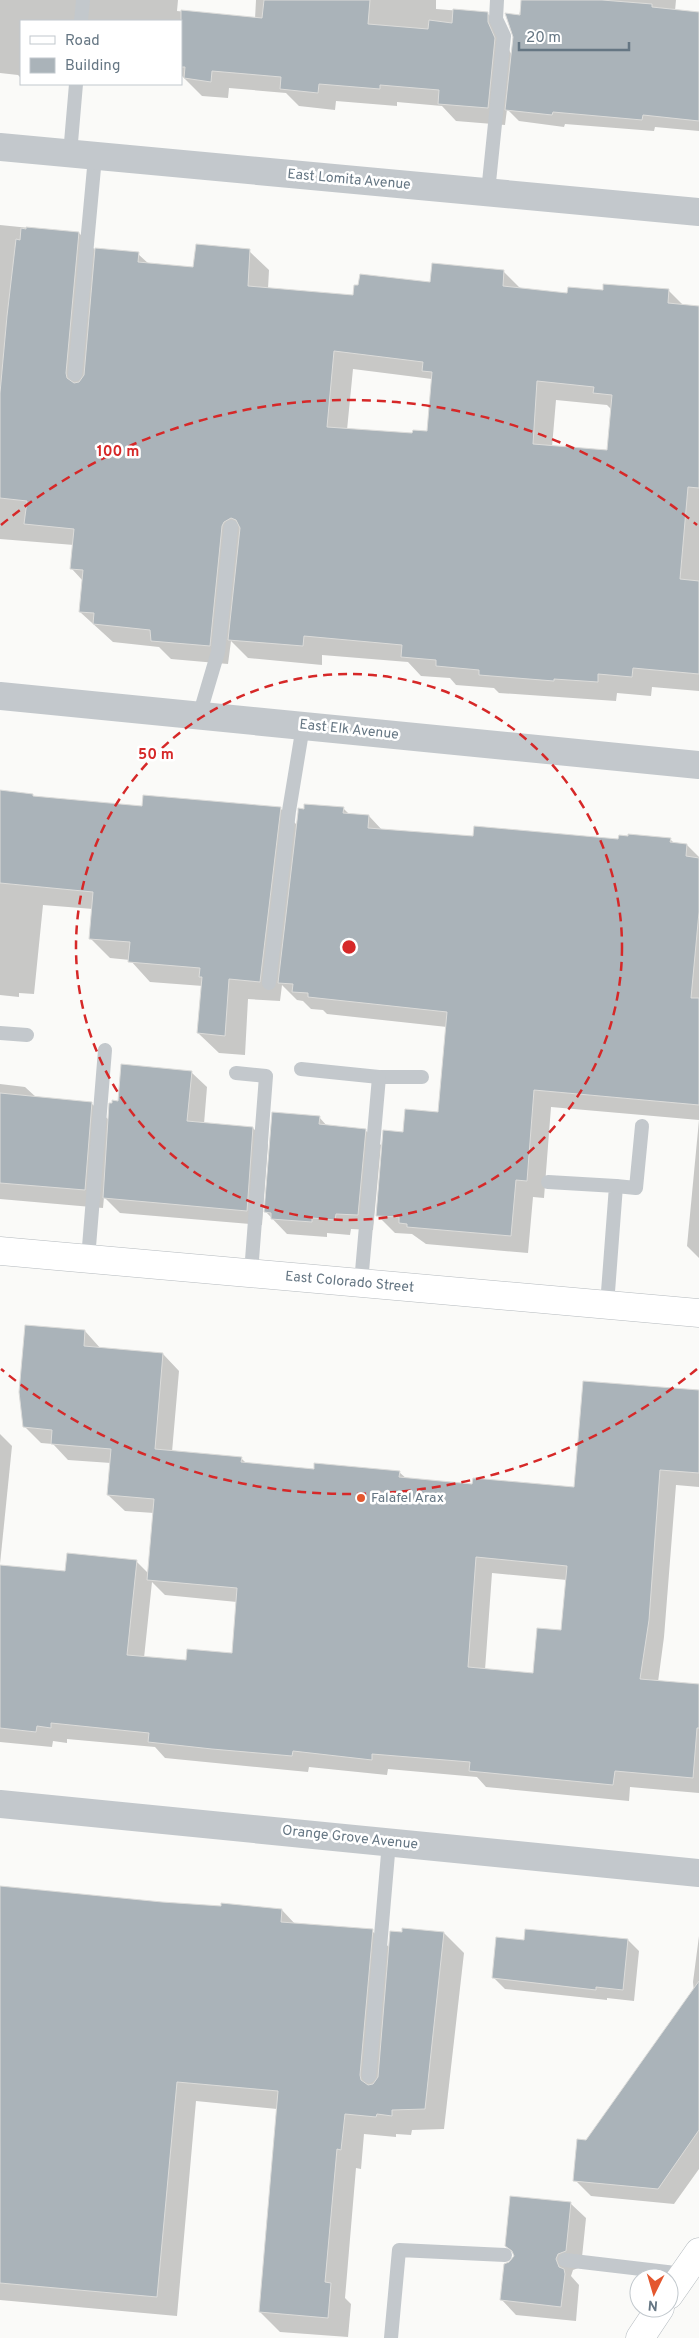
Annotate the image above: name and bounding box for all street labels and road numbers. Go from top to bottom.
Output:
street label: East Lomita Avenue [287,166,411,194]
street label: East Elk Avenue [299,716,399,744]
street label: East Colorado Street [284,1268,415,1296]
street label: Orange Grove Avenue [281,1822,419,1854]

